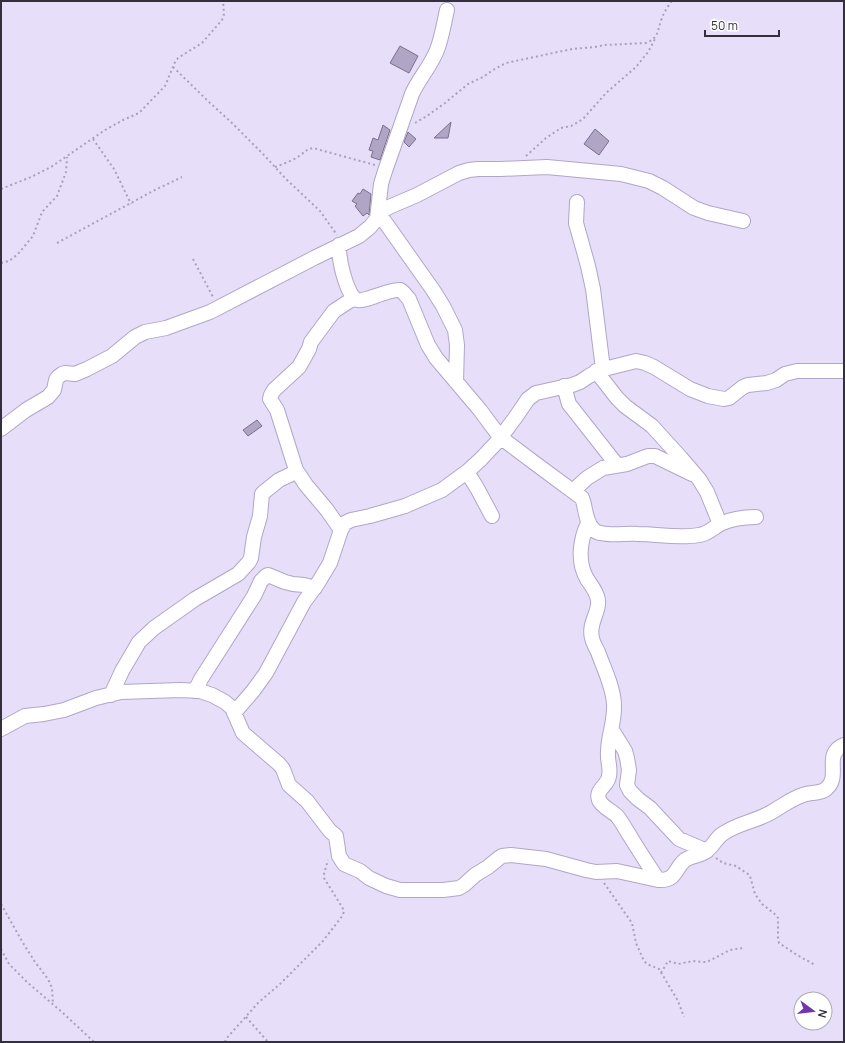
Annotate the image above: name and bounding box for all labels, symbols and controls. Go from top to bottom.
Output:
scale bar [705,12,779,38]
text: 50 m [711,17,738,34]
north arrow [793,991,833,1031]
text: N [815,1008,831,1020]

